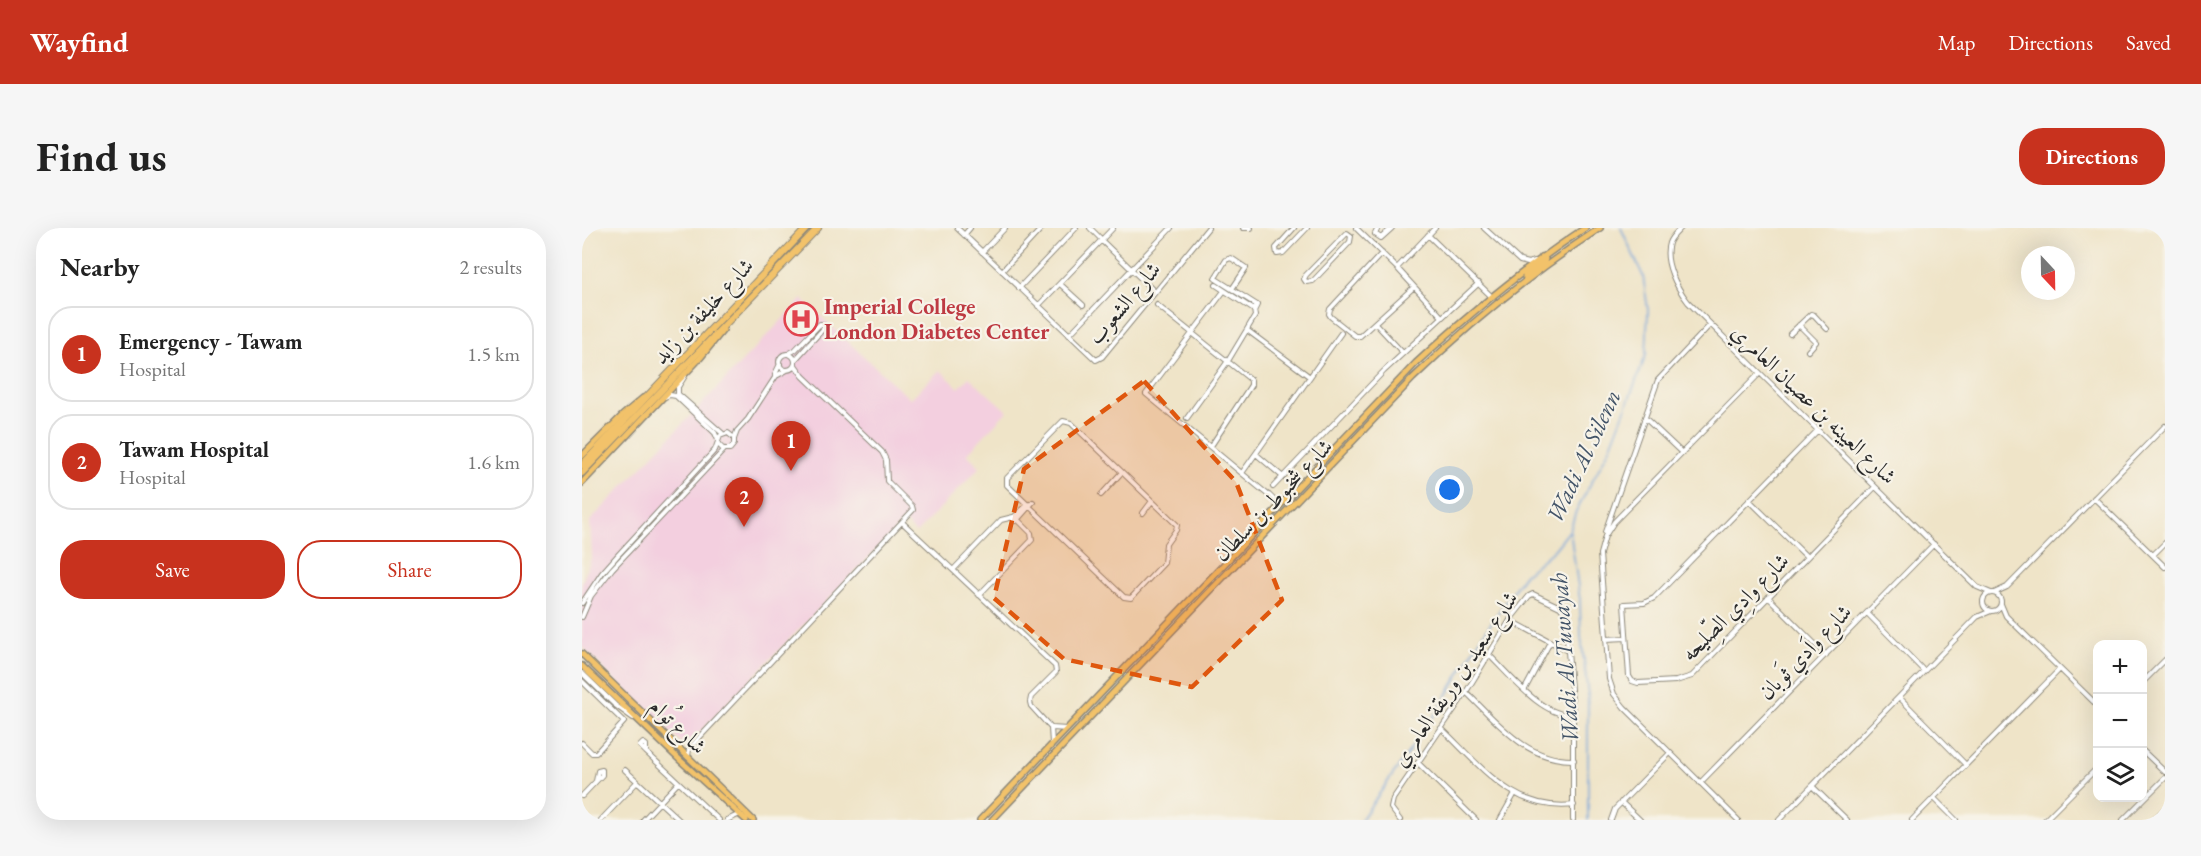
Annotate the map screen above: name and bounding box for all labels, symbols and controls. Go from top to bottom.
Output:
text: Wayfind [30,24,128,60]
text: Map [1938,29,1975,56]
text: Directions [2008,29,2093,56]
text: Saved [2126,29,2171,56]
button: Directions [2019,128,2165,185]
text: Find us [36,129,167,184]
north arrow [2021,246,2075,300]
text: Nearby [60,250,140,284]
street label: شارع خليفة بن زايد [646,252,763,373]
text: 2 results [459,254,522,280]
street label: شارع الشعوب [1081,255,1170,353]
place label: Imperial College London Diabetes Center [824,292,1050,346]
hospital icon: Imperial College London Diabetes Center [783,301,819,337]
street label: شارع العيينه بن عصيان العامري [1722,317,1903,493]
text: Emergency - Tawam [119,327,303,356]
text: 1 [76,341,87,367]
text: 1.5 km [467,341,520,367]
text: Hospital [119,356,186,382]
water label: Wadi Al Silenn [1539,385,1627,527]
pin: 1 [772,422,810,471]
street label: شارع شخبوط بن سلطان [1207,432,1342,570]
text: Tawam Hospital [119,435,269,464]
text: 2 [76,449,87,475]
text: 1.6 km [467,449,520,475]
text: Hospital [119,464,186,490]
your location [1435,475,1464,504]
pin: 2 [724,478,764,527]
button: Save [60,540,285,599]
button: Share [297,540,522,599]
street label: شارع وادِي الصِّليحه [1674,546,1798,670]
water label: Wadi Al Tuwayah [1543,572,1585,744]
street label: شارع سعيد بن وريقة العامري [1385,585,1528,775]
street label: شارع واَدي ثَوبان [1751,597,1861,709]
map controls [2093,640,2147,802]
button: + [2093,640,2147,694]
street label: شارع تُوام [640,689,716,764]
button: − [2093,694,2147,748]
button: layers [2093,748,2147,802]

